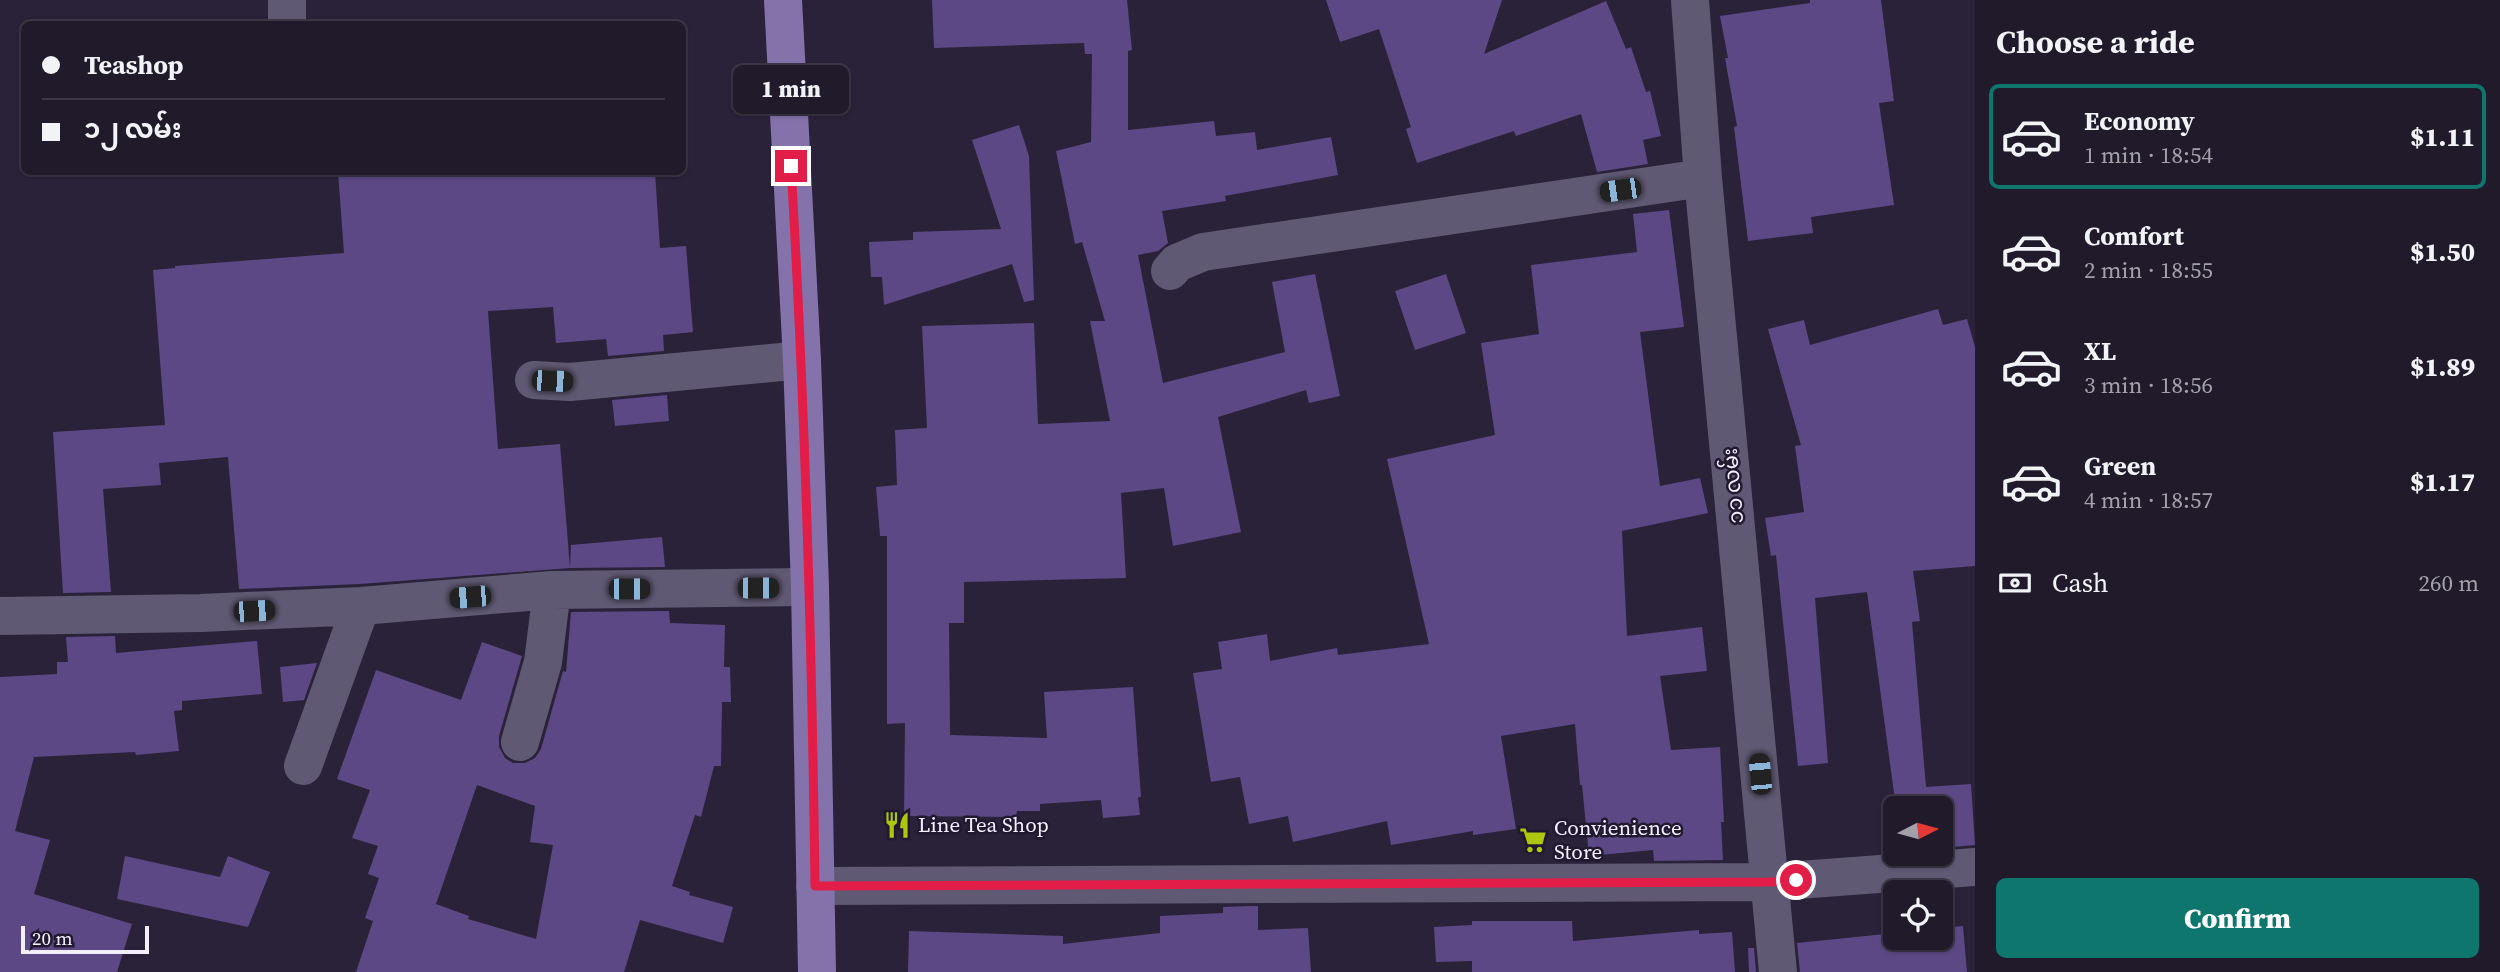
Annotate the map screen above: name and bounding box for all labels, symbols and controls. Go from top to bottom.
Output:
text: Choose a ride [1996,20,2195,64]
text: Teashop [84,47,184,83]
callout: 1 min [733,64,849,114]
text: 1 min [761,73,821,105]
text: Economy [2084,103,2195,139]
icon: car [2000,105,2063,168]
text: ၁၂ လမ်း [84,111,182,147]
text: $1.11 [2410,119,2475,155]
text: 1 min · 18:54 [2084,139,2213,171]
route end [775,150,807,182]
car [1598,177,1643,203]
text: Comfort [2084,218,2184,254]
icon: car [2000,220,2063,283]
text: $1.50 [2410,234,2475,270]
text: 2 min · 18:55 [2084,254,2213,286]
text: XL [2084,333,2116,369]
icon: car [2000,335,2063,398]
text: $1.89 [2410,349,2475,385]
text: 3 min · 18:56 [2084,369,2213,401]
car [531,370,574,392]
street label: ၁၁ လမ်း [1714,447,1750,525]
text: Green [2084,448,2156,484]
icon: car [2000,450,2063,513]
text: $1.17 [2410,464,2475,500]
text: 4 min · 18:57 [2084,484,2213,516]
icon: cash [1996,564,2034,602]
text: Cash [2052,565,2108,601]
text: 260 m [2418,567,2479,599]
car [738,578,780,599]
car [609,579,651,600]
car [449,585,492,609]
car [233,599,276,623]
car [1748,752,1773,796]
north arrow [1883,796,1953,866]
map controls [1883,796,1953,950]
restaurant icon: Line Tea Shop [882,810,912,840]
place label: Line Tea Shop [918,810,1049,839]
place label: Convienience Store [1554,813,1682,866]
supermarket icon: Convienience Store [1518,825,1548,855]
route start [1780,864,1812,896]
button: Confirm [1996,878,2479,958]
button: locate [1883,880,1953,950]
scale bar [21,923,149,955]
text: 20 m [32,925,73,951]

